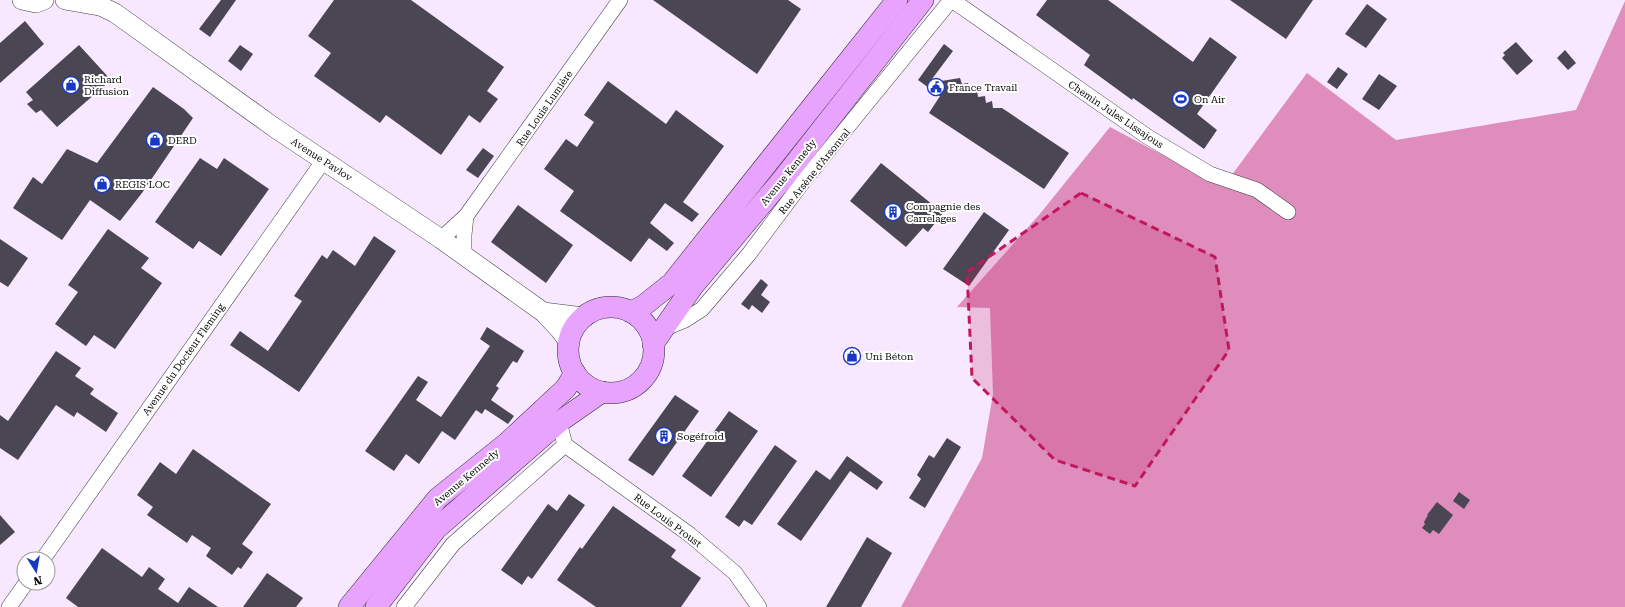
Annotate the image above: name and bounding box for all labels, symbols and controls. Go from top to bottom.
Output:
street label: Rue Louis Lumière [514,68,575,148]
place label: Richard Diffusion [84,74,130,97]
shop icon: Richard Diffusion [61,75,81,95]
public building icon: France Travail [926,77,946,97]
street label: Chemin Jules Lissajous [1066,78,1166,151]
place label: France Travail [949,82,1017,93]
sports icon: On Air [1171,89,1191,109]
place label: On Air [1194,94,1225,105]
street label: Rue Arsène d'Arsonval [777,126,852,216]
shop icon: DERD [145,130,165,150]
place label: DERD [168,135,197,146]
street label: Avenue Pavlov [289,136,354,183]
street label: Avenue Kennedy [758,137,818,208]
shop icon: REGIS LOC [92,174,112,194]
place label: REGIS LOC [115,179,170,190]
place label: Compagnie des Carrelages [906,201,981,224]
building icon: Compagnie des Carrelages [883,202,903,222]
street label: Avenue du Docteur Fleming [140,301,227,417]
shop icon: Uni Béton [842,346,862,366]
place label: Uni Béton [865,351,914,362]
building icon: Sogéfroid [654,426,674,446]
place label: Sogéfroid [677,431,725,442]
street label: Avenue Kennedy [431,447,501,508]
street label: Rue Louis Proust [632,491,704,549]
north arrow [16,551,56,591]
text: N [32,573,43,588]

